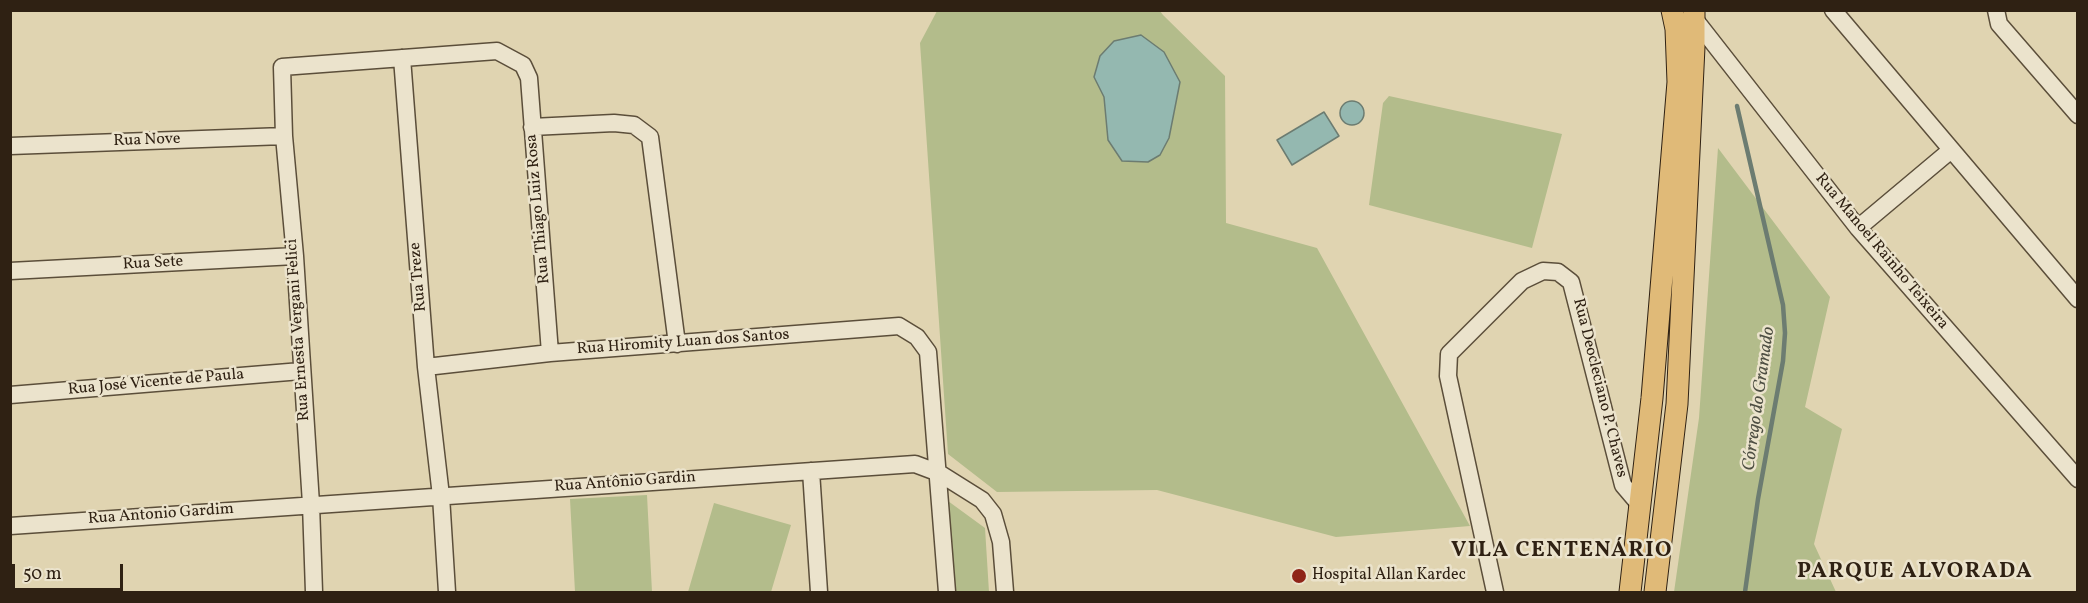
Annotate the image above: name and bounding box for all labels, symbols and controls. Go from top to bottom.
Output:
street label: Rua Nove [113,130,181,152]
street label: Rua Thiago Luiz Rosa [523,133,555,285]
street label: Rua Manoel Rainho Teixeira [1810,170,1952,334]
street label: Rua Ernesta Vergani Felici [283,238,315,422]
street label: Rua Treze [406,241,432,313]
street label: Rua Sete [122,253,184,275]
street label: Rua Deocleciano P. Chaves [1567,296,1631,480]
street label: Rua Hiromity Luan dos Santos [576,326,790,360]
water label: Córrego do Gramado [1739,326,1781,472]
street label: Rua José Vicente de Paula [67,366,245,400]
street label: Rua Antônio Gardin [554,468,696,498]
street label: Rua Antonio Gardim [87,500,235,530]
district label: VILA CENTENÁRIO [1451,539,1673,565]
scale bar [15,552,126,590]
district label: PARQUE ALVORADA [1797,560,2033,586]
text: 50 m [23,562,62,587]
place label: Hospital Allan Kardec [1312,566,1466,586]
marker: Hospital Allan Kardec [1290,567,1308,585]

